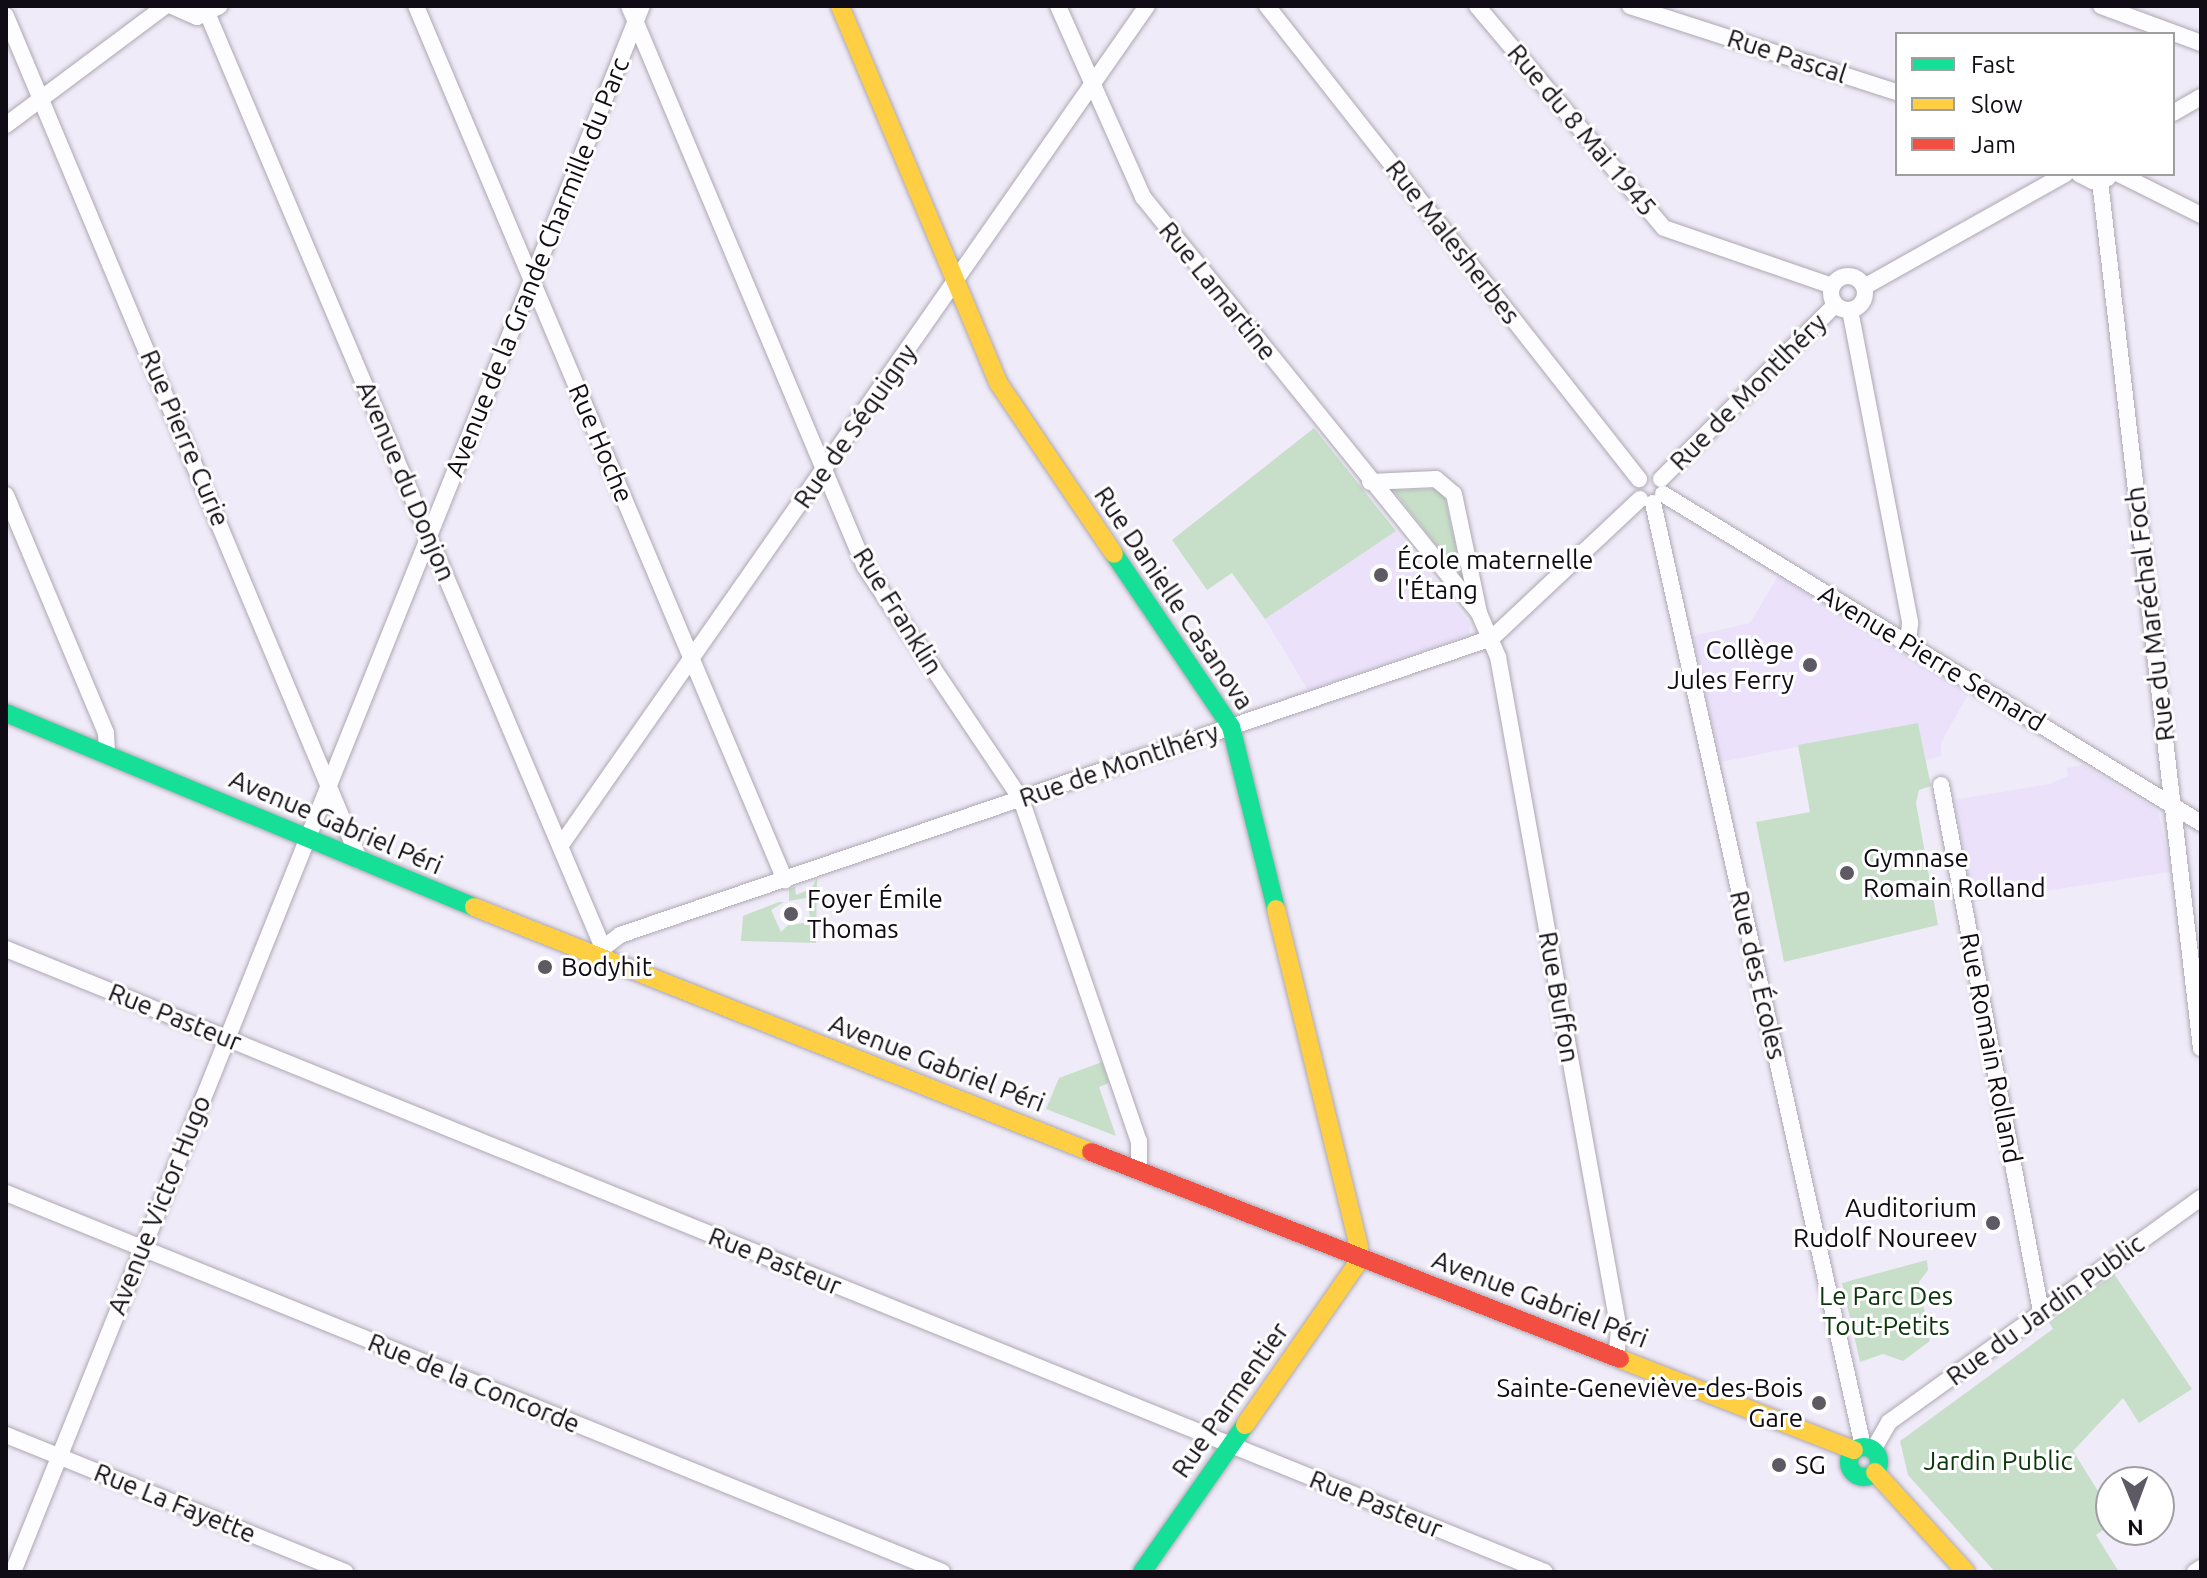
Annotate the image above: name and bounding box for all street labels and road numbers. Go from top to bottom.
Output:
street label: Rue Pascal [1723,22,1851,90]
street label: Rue du 8 Mai 1945 [1501,38,1663,222]
street label: Avenue de la Grande Charmille du Parc [438,53,636,481]
street label: Rue Malesherbes [1379,154,1527,330]
street label: Rue Lamartine [1153,215,1283,367]
street label: Rue de Montlhéry [1663,307,1833,477]
street label: Rue de Séquigny [787,338,923,514]
street label: Rue Pierre Curie [134,345,236,531]
street label: Avenue du Donjon [350,376,462,586]
street label: Rue Hoche [562,379,640,507]
street label: Rue Danielle Casanova [1088,480,1260,716]
street label: Rue du Maréchal Foch [2119,485,2181,743]
street label: Rue Franklin [847,542,949,680]
street label: Avenue Pierre Semard [1813,578,2051,738]
street label: Rue de Montlhéry [1015,716,1223,814]
street label: Avenue Gabriel Péri [225,763,447,881]
street label: Rue des Écoles [1723,888,1793,1062]
street label: Rue Buffon [1532,929,1586,1065]
street label: Rue Romain Rolland [1953,930,2029,1166]
street label: Rue Pasteur [104,976,246,1058]
street label: Avenue Gabriel Péri [825,1008,1049,1118]
street label: Avenue Victor Hugo [101,1091,217,1319]
street label: Rue Pasteur [704,1220,846,1302]
street label: Rue du Jardin Public [1940,1228,2150,1392]
street label: Avenue Gabriel Péri [1428,1244,1652,1354]
street label: Rue Parmentier [1165,1316,1295,1484]
street label: Rue de la Concorde [364,1326,584,1440]
street label: Rue La Fayette [90,1456,260,1550]
street label: Rue Pasteur [1305,1463,1447,1545]

